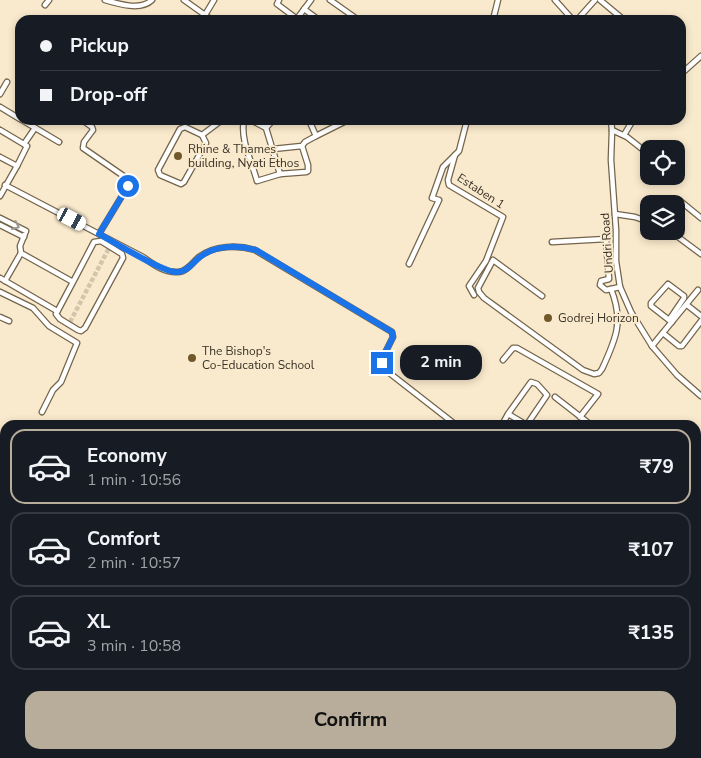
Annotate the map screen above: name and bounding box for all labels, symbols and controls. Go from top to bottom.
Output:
text: Pickup [70,33,129,59]
text: Drop-off [70,82,147,108]
map controls [640,140,685,240]
button: locate [640,140,685,185]
place label: Rhine & Thames building, Nyati Ethos [188,141,299,171]
marker: Rhine & Thames building, Nyati Ethos [172,150,184,162]
street label: Estaben 1 [454,170,508,212]
route start [117,175,139,197]
button: layers [640,195,685,240]
car [55,205,88,233]
street label: Undri Road [597,212,617,274]
one-way arrow [11,220,20,230]
place label: Godrej Horizon [558,310,639,326]
marker: Godrej Horizon [542,312,554,324]
place label: The Bishop's Co-Education School [202,343,315,373]
callout: 2 min [400,346,482,380]
text: 2 min [420,351,462,373]
marker: The Bishop's Co-Education School [186,352,198,364]
route end [371,352,393,374]
text: Economy [87,443,167,469]
icon: car [27,444,72,489]
text: ₹79 [640,454,674,480]
text: 1 min · 10:56 [87,469,181,491]
text: Comfort [87,526,160,552]
icon: car [27,527,72,572]
text: ₹107 [628,537,674,563]
text: 2 min · 10:57 [87,552,181,574]
text: XL [87,609,110,635]
icon: car [27,610,72,655]
text: ₹135 [628,620,674,646]
text: 3 min · 10:58 [87,635,181,657]
button: Confirm [25,691,676,749]

